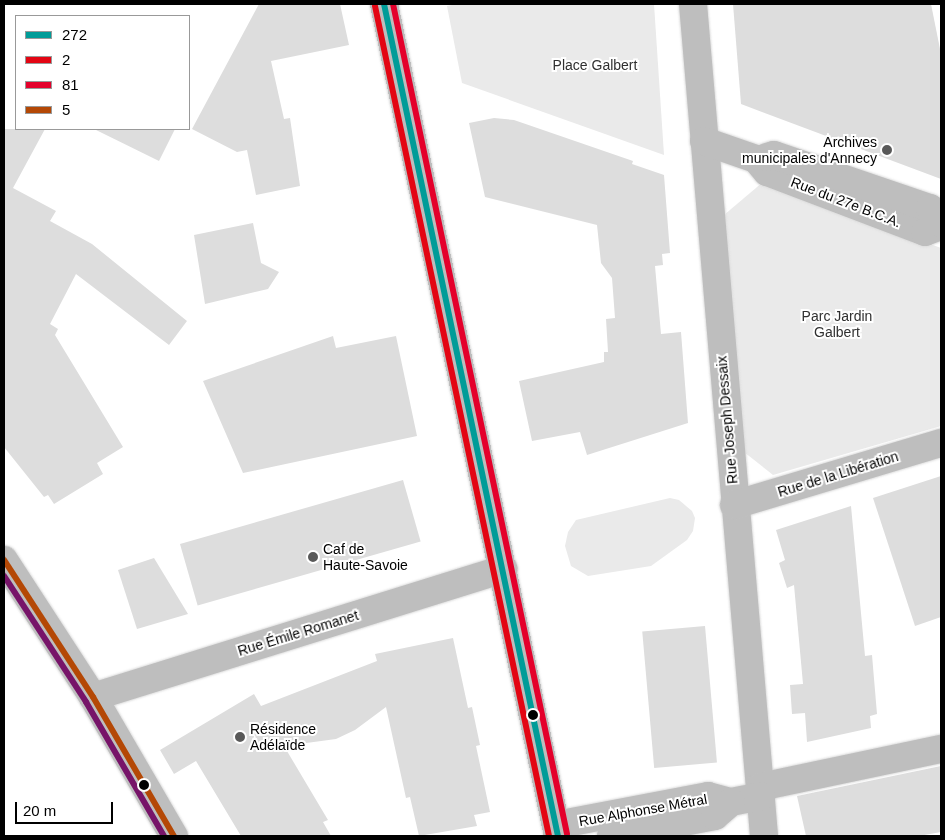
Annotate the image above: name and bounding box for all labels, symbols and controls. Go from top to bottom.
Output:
legend [15,15,190,130]
text: 272 [62,26,87,43]
text: 2 [62,51,70,68]
park label: Place Galbert [553,57,637,73]
text: 81 [62,76,79,93]
text: 5 [62,101,70,118]
place label: Archives municipales d'Annecy [742,134,877,166]
marker: Archives municipales d'Annecy [881,144,893,156]
street label: Rue du 27e B.C.A. [788,173,904,231]
park label: Parc Jardin Galbert [802,308,872,341]
street label: Rue Joseph Dessaix [713,355,741,485]
street label: Rue de la Libération [776,448,900,500]
place label: Caf de Haute-Savoie [323,541,408,574]
marker: Caf de Haute-Savoie [307,551,319,563]
street label: Rue Émile Romanet [236,607,360,659]
unlabelled marker [528,710,538,720]
place label: Résidence Adélaïde [250,721,316,754]
marker: Résidence Adélaïde [234,731,246,743]
unlabelled marker [139,780,149,790]
street label: Rue Alphonse Métral [577,790,709,830]
scale bar [18,792,115,824]
text: 20 m [23,802,56,819]

